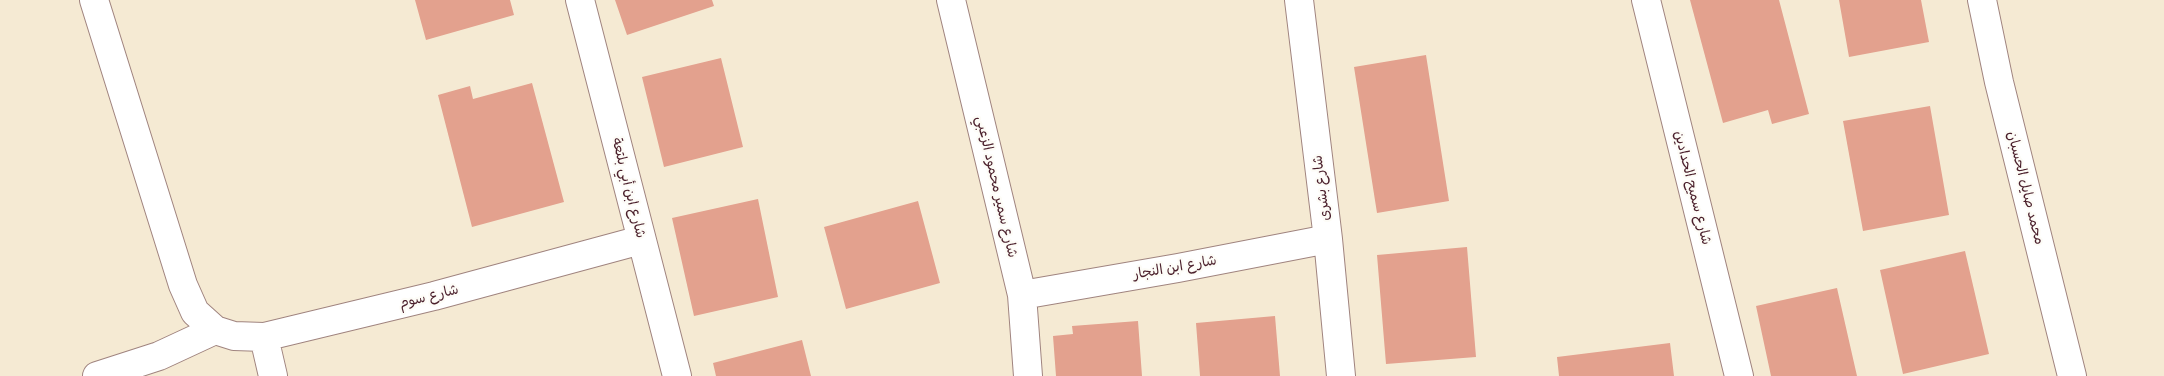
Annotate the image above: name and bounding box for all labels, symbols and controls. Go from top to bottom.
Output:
street label: شارع سمير محمود الزعبي [972,115,1020,259]
street label: شارع سميح الحدادين [1670,129,1714,247]
street label: محمد صايل الحسبان [2003,130,2047,246]
street label: شارع ابن أبي بلتعة [607,136,649,240]
street label: شارع بشرى [1310,154,1334,222]
street label: شارع ابن النجار [1132,252,1218,284]
street label: شارع سوم [398,282,460,312]

